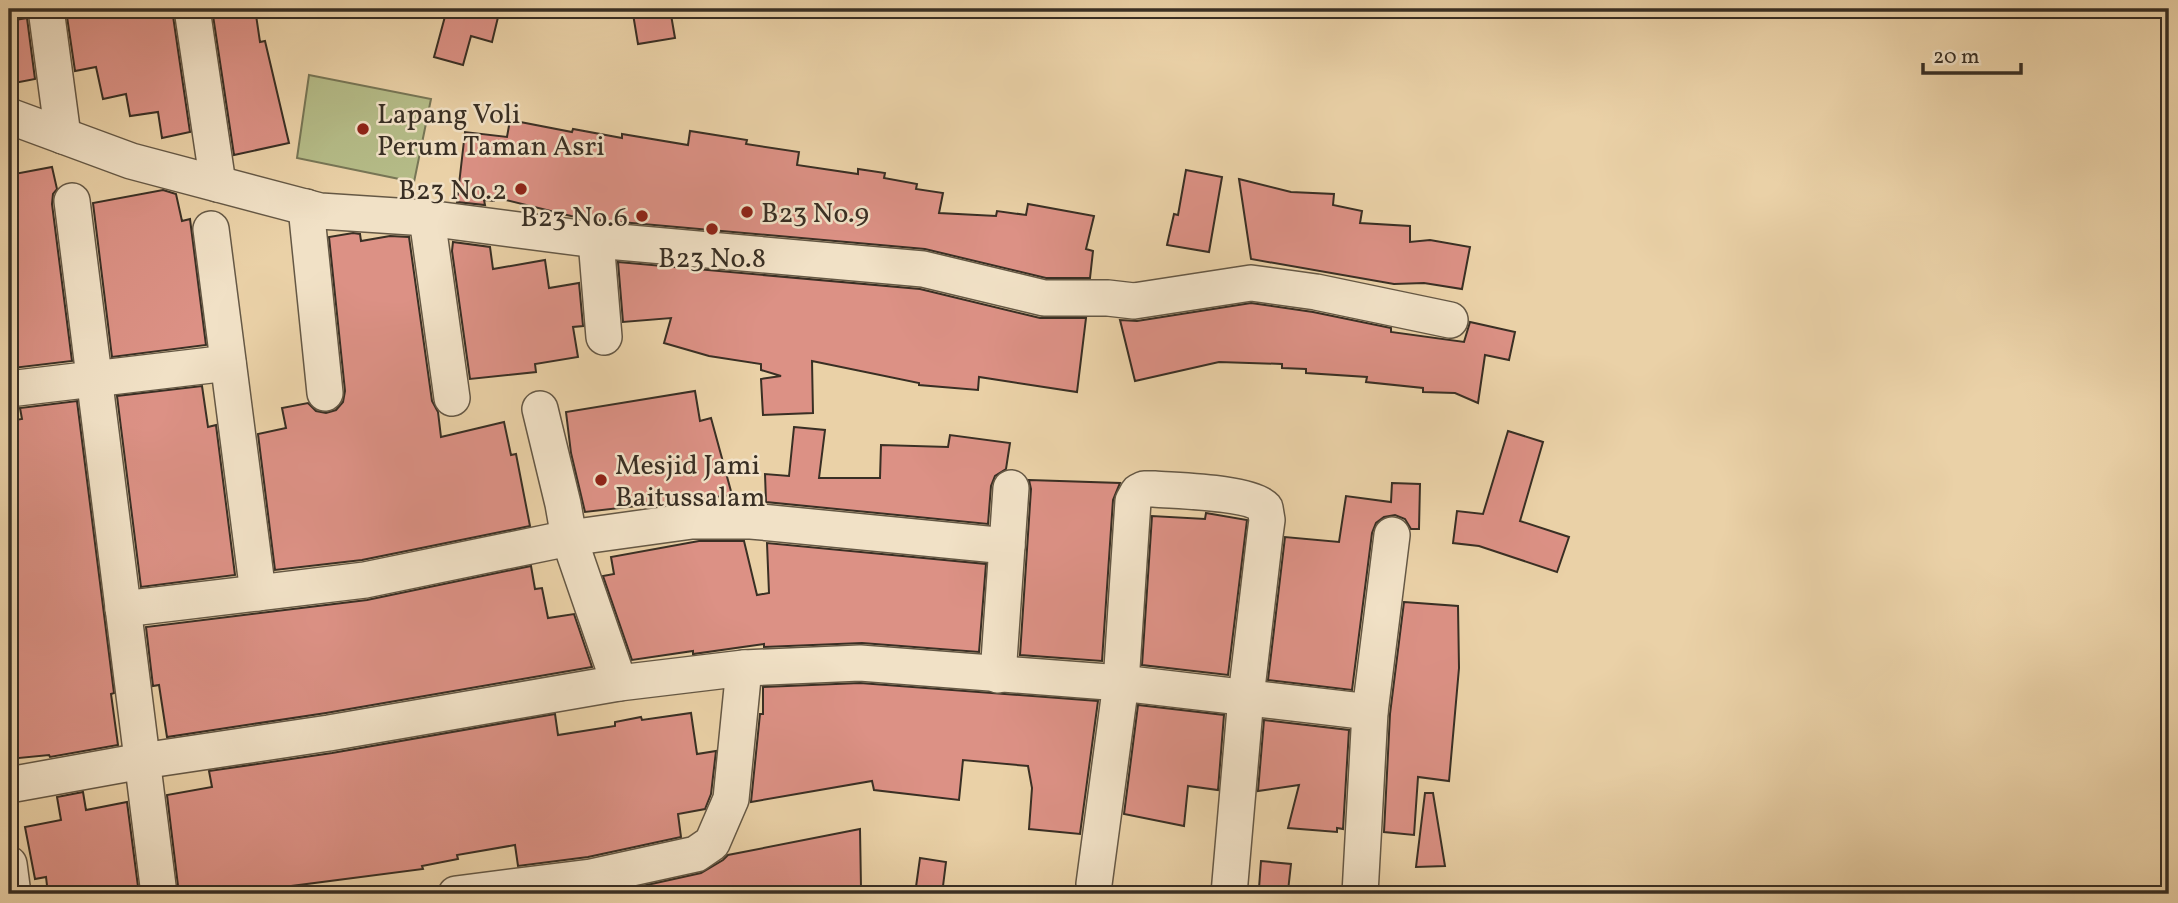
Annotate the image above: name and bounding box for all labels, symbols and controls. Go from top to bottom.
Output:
scale bar [1923,32,2021,76]
text: 20 m [1933,43,1979,72]
place label: Lapang Voli Perum Taman Asri [377,96,605,167]
marker: Lapang Voli Perum Taman Asri [355,121,371,137]
place label: B23 No.2 [398,172,507,211]
marker: B23 No.2 [513,181,529,197]
place label: B23 No.9 [761,195,869,234]
place label: B23 No.6 [520,199,628,238]
marker: B23 No.9 [739,204,755,220]
marker: B23 No.6 [634,208,650,224]
marker: B23 No.8 [704,221,720,237]
place label: B23 No.8 [658,240,766,279]
place label: Mesjid Jami Baitussalam [615,447,765,518]
marker: Mesjid Jami Baitussalam [593,472,609,488]

